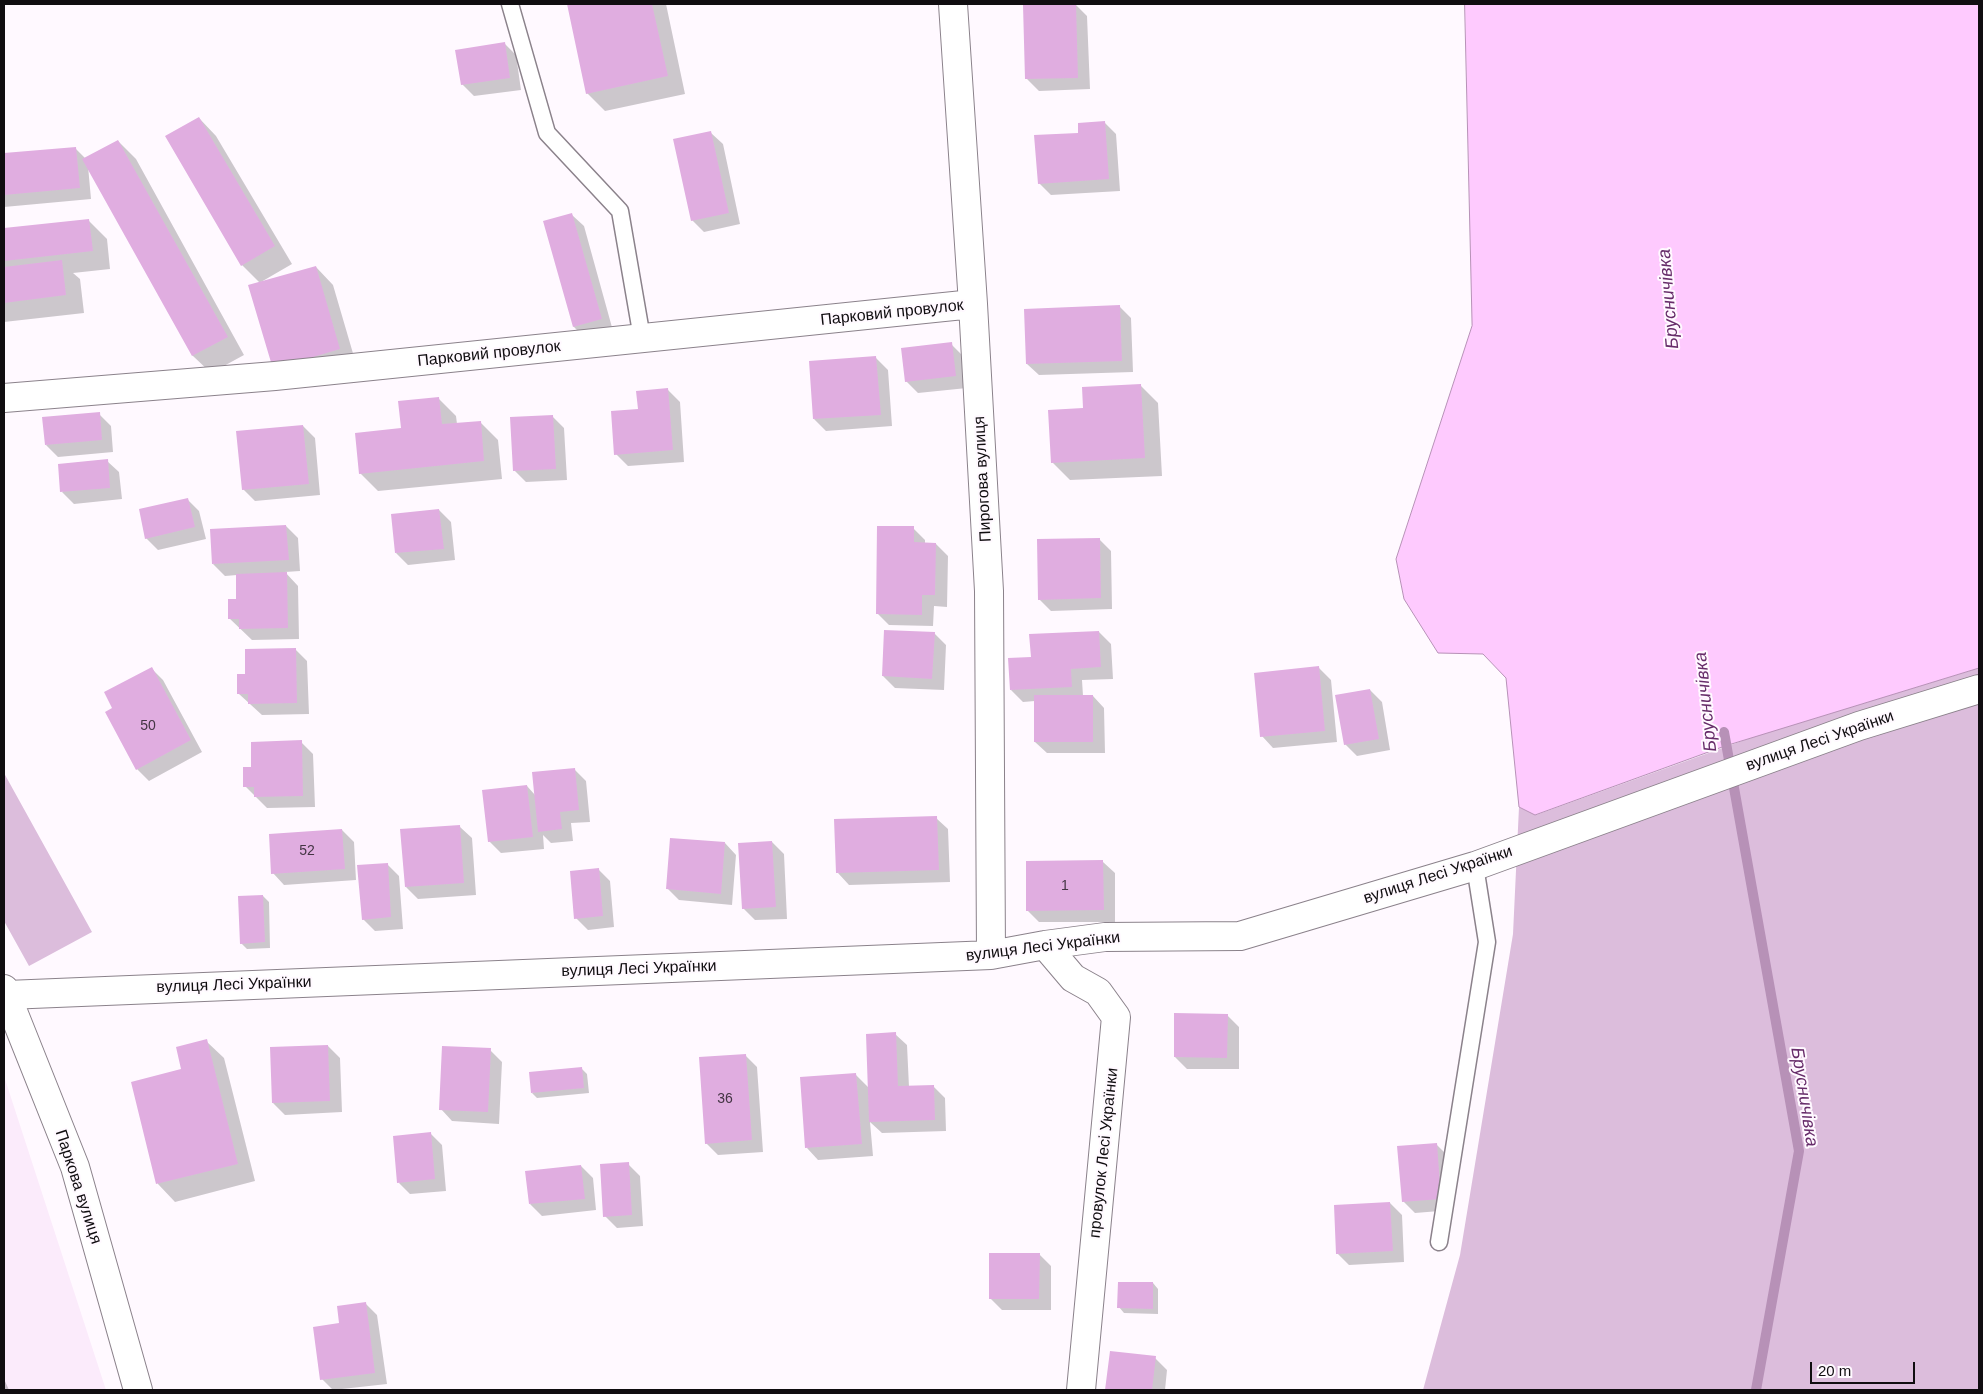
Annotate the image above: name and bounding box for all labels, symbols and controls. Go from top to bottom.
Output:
water label: Брусничівка [1654,248,1684,350]
street label: Парковий провулок [819,296,965,330]
street label: Парковий провулок [416,337,562,371]
street label: Пирогова вулиця [970,415,996,543]
water label: Брусничівка [1690,651,1722,753]
street label: вулиця Лесі Українки [1744,707,1896,775]
house number: 50 [140,718,156,734]
street label: вулиця Лесі Українки [1361,842,1515,908]
house number: 52 [299,843,315,859]
house number: 1 [1061,878,1069,894]
street label: вулиця Лесі Українки [965,928,1121,966]
street label: вулиця Лесі Українки [561,957,717,981]
street label: вулиця Лесі Українки [156,973,312,997]
water label: Брусничівка [1785,1046,1823,1148]
street label: провулок Лесі Українки [1086,1067,1122,1239]
house number: 36 [717,1091,733,1107]
street label: Паркова вулиця [50,1127,106,1247]
scale bar [1813,1352,1918,1384]
text: 20 m [1818,1362,1851,1379]

